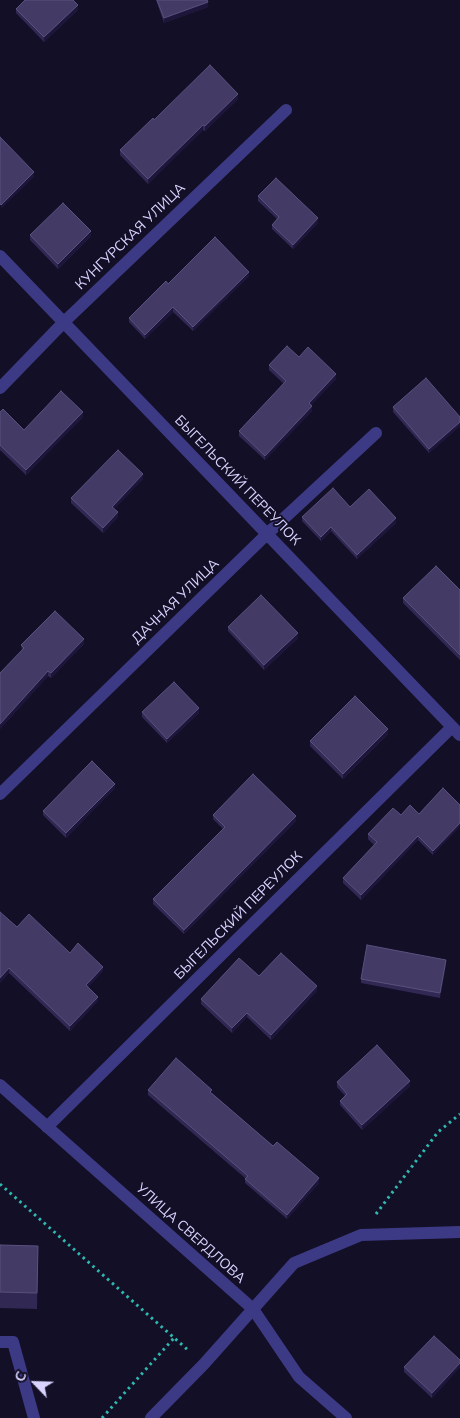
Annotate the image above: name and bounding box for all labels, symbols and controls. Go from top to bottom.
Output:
street label: КУНГУРСКАЯ УЛИЦА [73,180,189,294]
street label: БЫГЕЛЬСКИЙ ПЕРЕУЛОК [170,413,304,549]
street label: ДАЧНАЯ УЛИЦА [129,556,223,648]
street label: БЫГЕЛЬСКИЙ ПЕРЕУЛОК [171,848,307,984]
street label: УЛИЦА СВЕРДЛОВА [132,1180,248,1288]
north arrow [10,1358,60,1408]
text: С [10,1368,31,1385]

